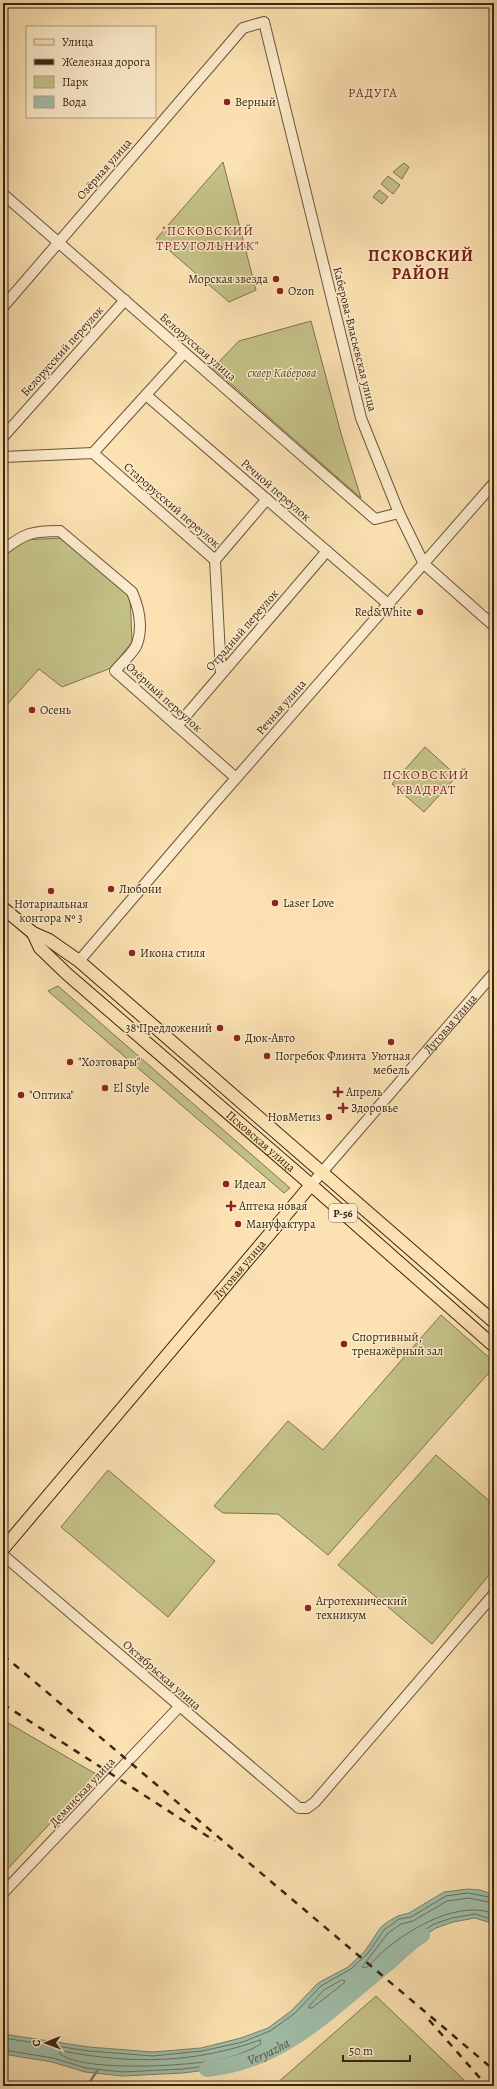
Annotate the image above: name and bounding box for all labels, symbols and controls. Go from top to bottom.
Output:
legend [26,26,156,118]
text: Улица [62,34,94,50]
text: Железная дорога [62,54,151,70]
text: Парк [62,74,88,90]
district label: РАДУГА [348,84,398,101]
text: Вода [62,94,87,110]
place label: Верный [235,94,276,110]
marker: Верный [222,97,232,107]
street label: Озёрная улица [73,135,135,203]
district label: "ПСКОВСКИЙ ТРЕУГОЛЬНИК" [156,222,260,254]
district label: ПСКОВСКИЙ РАЙОН [368,245,474,285]
street label: Каберова-Власьевская улица [329,265,381,413]
place label: Морская звезда [188,271,268,287]
marker: Морская звезда [271,274,281,284]
place label: Ozon [288,283,315,299]
marker: Ozon [275,286,285,296]
street label: Белорусский переулок [17,302,107,400]
street label: Белорусская улица [156,309,240,385]
park label: сквер Каберова [247,365,317,381]
street label: Речной переулок [238,455,314,525]
street label: Старорусский переулок [120,459,224,551]
street label: Отрадный переулок [202,586,282,674]
place label: Red&White [355,604,412,620]
marker: Red&White [415,607,425,617]
street label: Озёрный переулок [122,658,206,736]
street label: Речная улица [252,676,310,738]
place label: Осень [40,702,72,718]
marker: Осень [27,705,37,715]
district label: ПСКОВСКИЙ КВАДРАТ [382,766,470,798]
place label: Любони [119,881,162,897]
marker: Любони [106,884,116,894]
marker: Нотариальная контора № 3 [46,886,56,896]
place label: Laser Love [283,895,334,911]
place label: Нотариальная контора № 3 [14,896,88,926]
marker: Laser Love [270,898,280,908]
place label: Икона стиля [140,945,205,961]
marker: Икона стиля [127,948,137,958]
street label: Луговая улица [420,990,481,1057]
place label: 38 Предложений [126,1020,212,1036]
marker: 38 Предложений [215,1023,225,1033]
place label: Дюк-Авто [245,1030,295,1046]
marker: Дюк-Авто [232,1033,242,1043]
marker: Уютная мебель [386,1037,396,1047]
place label: Погребок Флинта [275,1048,367,1064]
place label: Уютная мебель [372,1048,411,1078]
marker: Погребок Флинта [262,1051,272,1061]
place label: "Хозтовары" [78,1054,141,1070]
marker: "Хозтовары" [65,1057,75,1067]
place label: El Style [113,1080,149,1096]
marker: El Style [100,1083,110,1093]
place label: Апрель [345,1084,383,1100]
place label: "Оптика" [29,1087,75,1103]
marker: Апрель [333,1087,343,1097]
marker: "Оптика" [16,1090,26,1100]
place label: Здоровье [351,1100,398,1116]
marker: Здоровье [338,1103,348,1113]
street label: Псковская улица [223,1107,299,1176]
place label: НовМетиз [268,1109,321,1125]
marker: НовМетиз [324,1112,334,1122]
place label: Идеал [234,1176,266,1192]
marker: Идеал [221,1179,231,1189]
place label: Аптека новая [238,1198,308,1214]
marker: Аптека новая [226,1201,236,1211]
road number: Р-56 [329,1204,357,1222]
place label: Мануфактура [246,1216,316,1232]
marker: Мануфактура [233,1219,243,1229]
street label: Луговая улица [209,1236,270,1303]
place label: Спортивный, тренажёрный зал [352,1329,443,1359]
marker: Спортивный, тренажёрный зал [339,1339,349,1349]
place label: Агротехнический техникум [315,1593,407,1623]
marker: Агротехнический техникум [303,1603,313,1613]
street label: Октябрьская улица [119,1636,205,1714]
street label: Демянская улица [46,1753,119,1830]
north arrow [26,2023,66,2063]
water label: Veryazha [245,2034,293,2069]
scale bar [343,2037,410,2063]
text: С [29,2039,44,2047]
text: 50 m [349,2043,373,2059]

